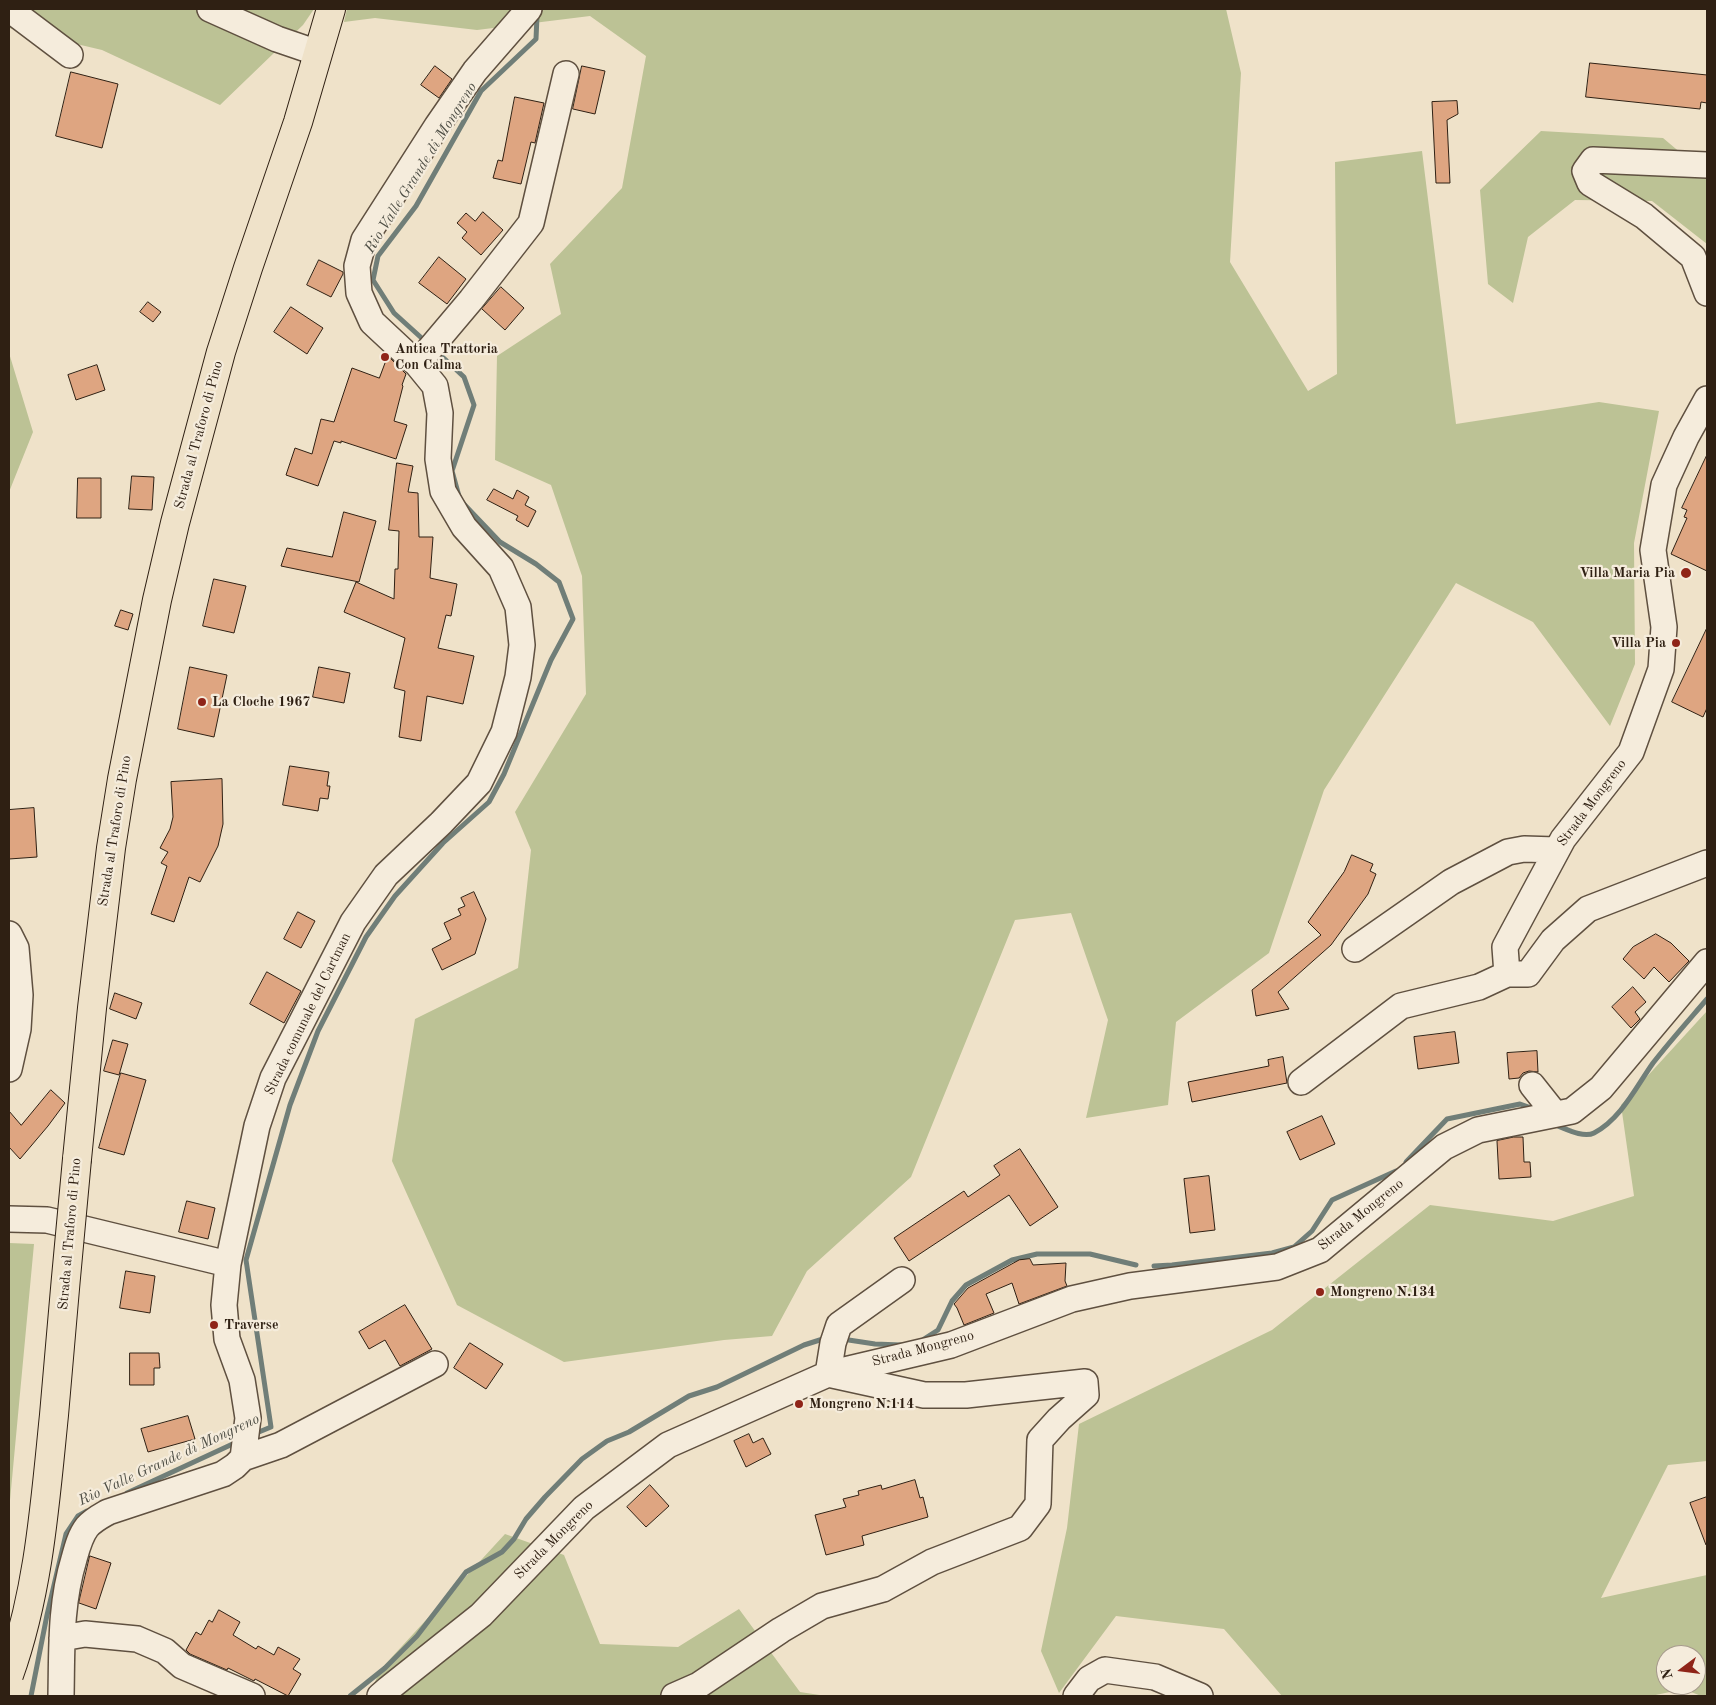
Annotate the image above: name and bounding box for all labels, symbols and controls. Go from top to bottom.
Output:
water label: Rio Valle Grande di Mongreno [361,79,481,257]
place label: Antica Trattoria Con Calma [395,341,498,374]
marker: Antica Trattoria Con Calma [379,351,391,363]
street label: Strada al Traforo di Pino [171,359,227,511]
place label: Villa Maria Pia [1579,565,1675,581]
marker: Villa Maria Pia [1679,566,1693,580]
place label: Villa Pia [1611,635,1666,651]
marker: Villa Pia [1670,637,1682,649]
place label: La Cloche 1967 [212,694,310,710]
marker: La Cloche 1967 [196,696,208,708]
street label: Strada al Traforo di Pino [95,754,135,908]
street label: Strada Mongreno [1554,756,1630,850]
street label: Strada comunale del Cartman [261,930,355,1098]
street label: Strada al Traforo di Pino [55,1157,85,1311]
street label: Strada Mongreno [1315,1175,1407,1255]
place label: Mongreno N.134 [1330,1284,1435,1300]
marker: Mongreno N.134 [1314,1286,1326,1298]
place label: Traverse [224,1317,278,1333]
marker: Traverse [208,1319,220,1331]
street label: Strada Mongreno [870,1327,976,1371]
place label: Mongreno N.114 [809,1396,914,1412]
marker: Mongreno N.114 [793,1398,805,1410]
water label: Rio Valle Grande di Mongreno [75,1410,263,1510]
street label: Strada Mongreno [511,1497,597,1583]
north arrow [1656,1645,1706,1695]
text: N [1659,1667,1676,1681]

